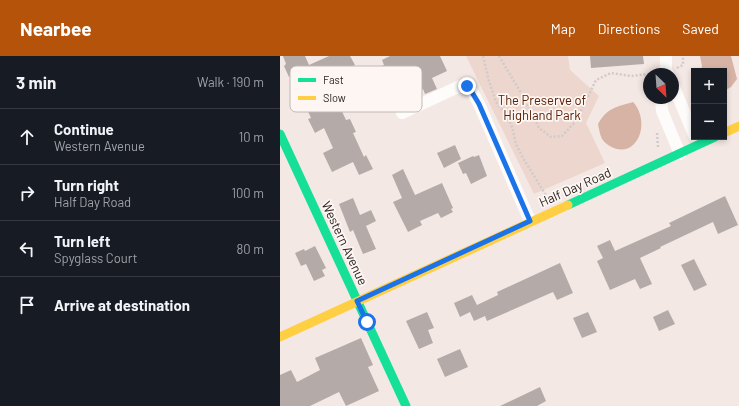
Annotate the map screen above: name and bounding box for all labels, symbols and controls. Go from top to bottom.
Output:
text: Nearbee [20,17,92,40]
text: Map [551,20,576,37]
text: Directions [598,20,660,37]
text: Saved [682,20,719,37]
legend [290,66,422,112]
north arrow [643,68,679,104]
map controls [691,68,727,140]
button: + [691,68,727,104]
text: 3 min [16,72,56,92]
text: Fast [323,73,344,86]
text: Walk · 190 m [197,74,264,90]
route end [458,77,476,95]
text: Slow [323,91,346,104]
park label: The Preserve of Highland Park [498,92,587,123]
button: − [691,104,727,140]
text: Continue [54,120,114,138]
icon: ahead [16,126,38,148]
text: 10 m [239,129,264,145]
text: Western Avenue [54,138,145,154]
street label: Half Day Road [536,164,614,210]
text: Turn right [54,176,119,194]
icon: right [16,182,38,204]
text: 100 m [231,185,264,201]
text: Half Day Road [54,194,131,210]
street label: Western Avenue [319,198,371,288]
text: Turn left [54,232,110,250]
icon: left [16,238,38,260]
text: 80 m [237,241,264,257]
text: Spyglass Court [54,250,137,266]
icon: arrive [16,294,38,316]
text: Arrive at destination [54,296,190,314]
route start [358,313,376,331]

